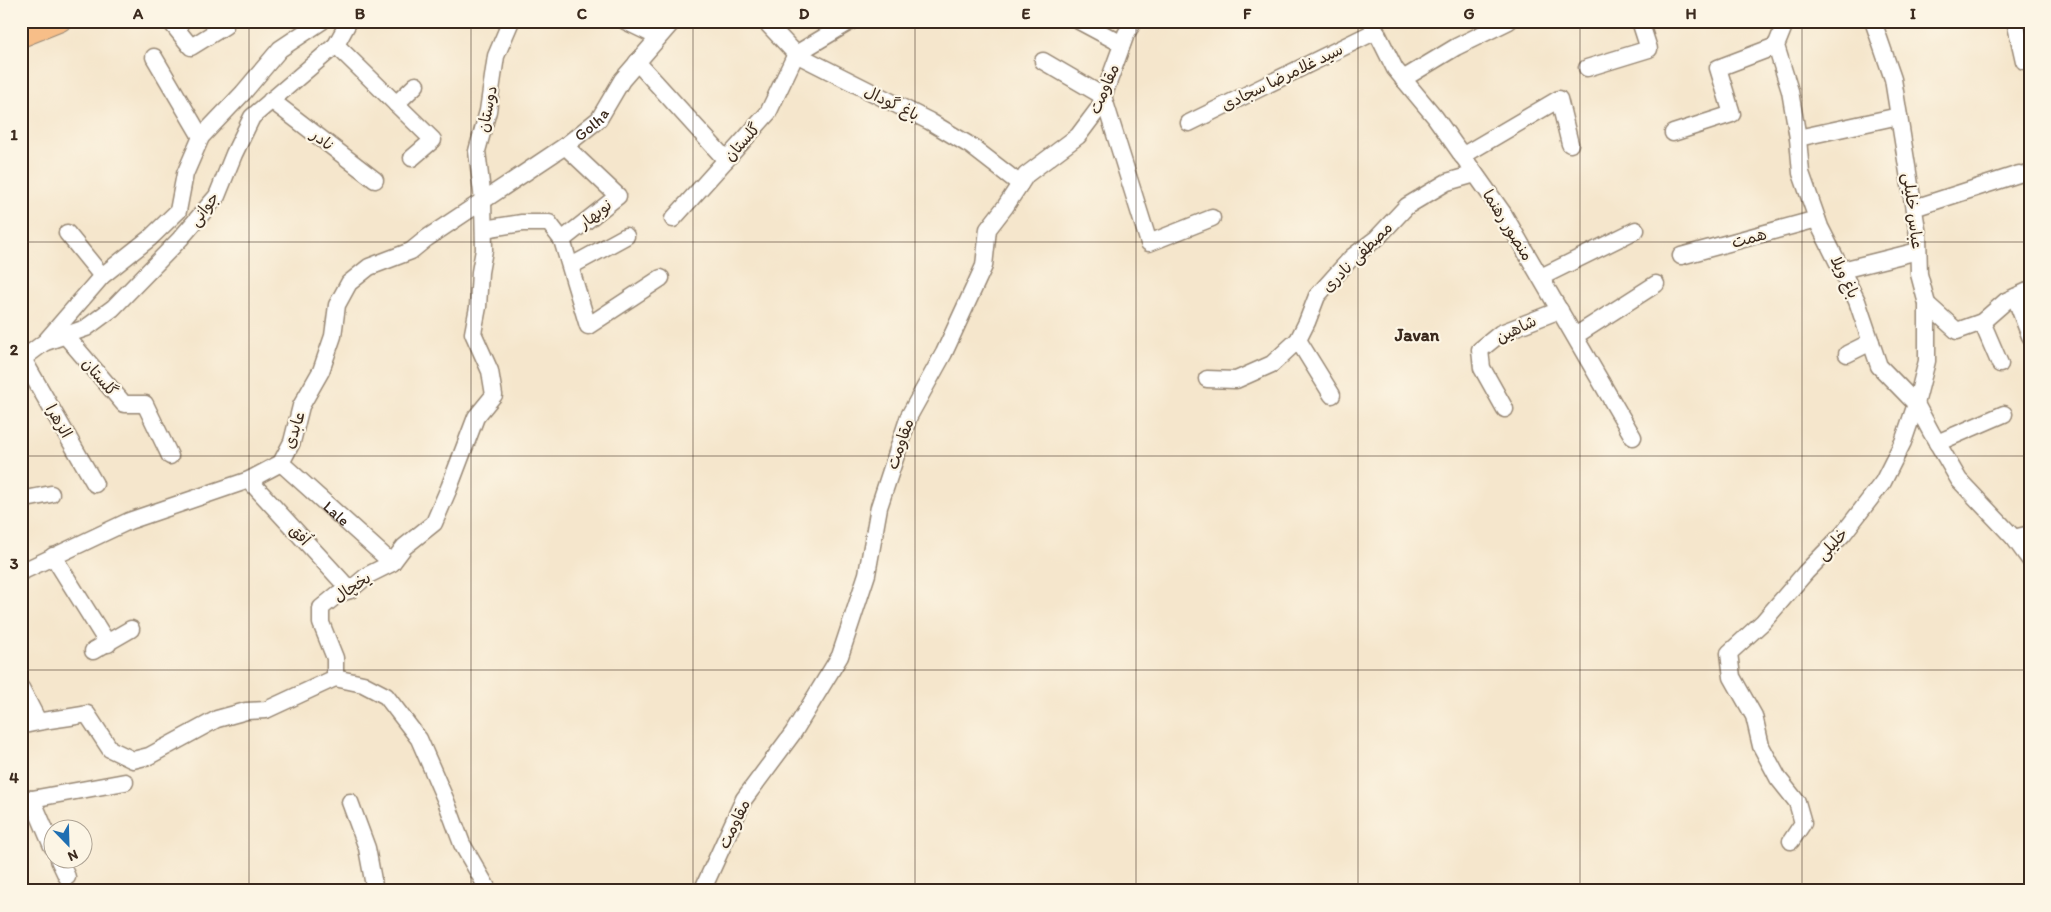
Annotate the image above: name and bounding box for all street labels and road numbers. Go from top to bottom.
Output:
street label: سید غلامرضا سجادی [1218,39,1346,115]
street label: مقاومت [1085,61,1123,117]
street label: باغ گودال [860,82,923,126]
street label: دوستان [473,84,501,134]
street label: Golha [570,105,613,145]
street label: گلستان [720,119,764,165]
street label: نادر [306,124,338,155]
street label: عباس خلیلی [1898,172,1927,250]
street label: منصور رهنما [1478,186,1537,265]
street label: جوانی [185,188,224,230]
street label: نوبهار [574,195,616,234]
street label: مصطفی نادری [1318,218,1397,297]
street label: همت [1729,224,1769,252]
street label: باغ ویلا [1825,253,1863,302]
street label: شاهین [1493,311,1539,347]
street label: گلستان [78,354,122,400]
street label: الزهرا [42,401,76,441]
street label: عابدی [279,409,309,451]
street label: مقاومت [882,416,918,472]
street label: Lale [320,497,354,530]
street label: اُفق [286,519,316,550]
street label: خلیلی [1812,524,1852,565]
street label: یخچال [330,568,375,607]
street label: مقاومت [714,796,754,852]

